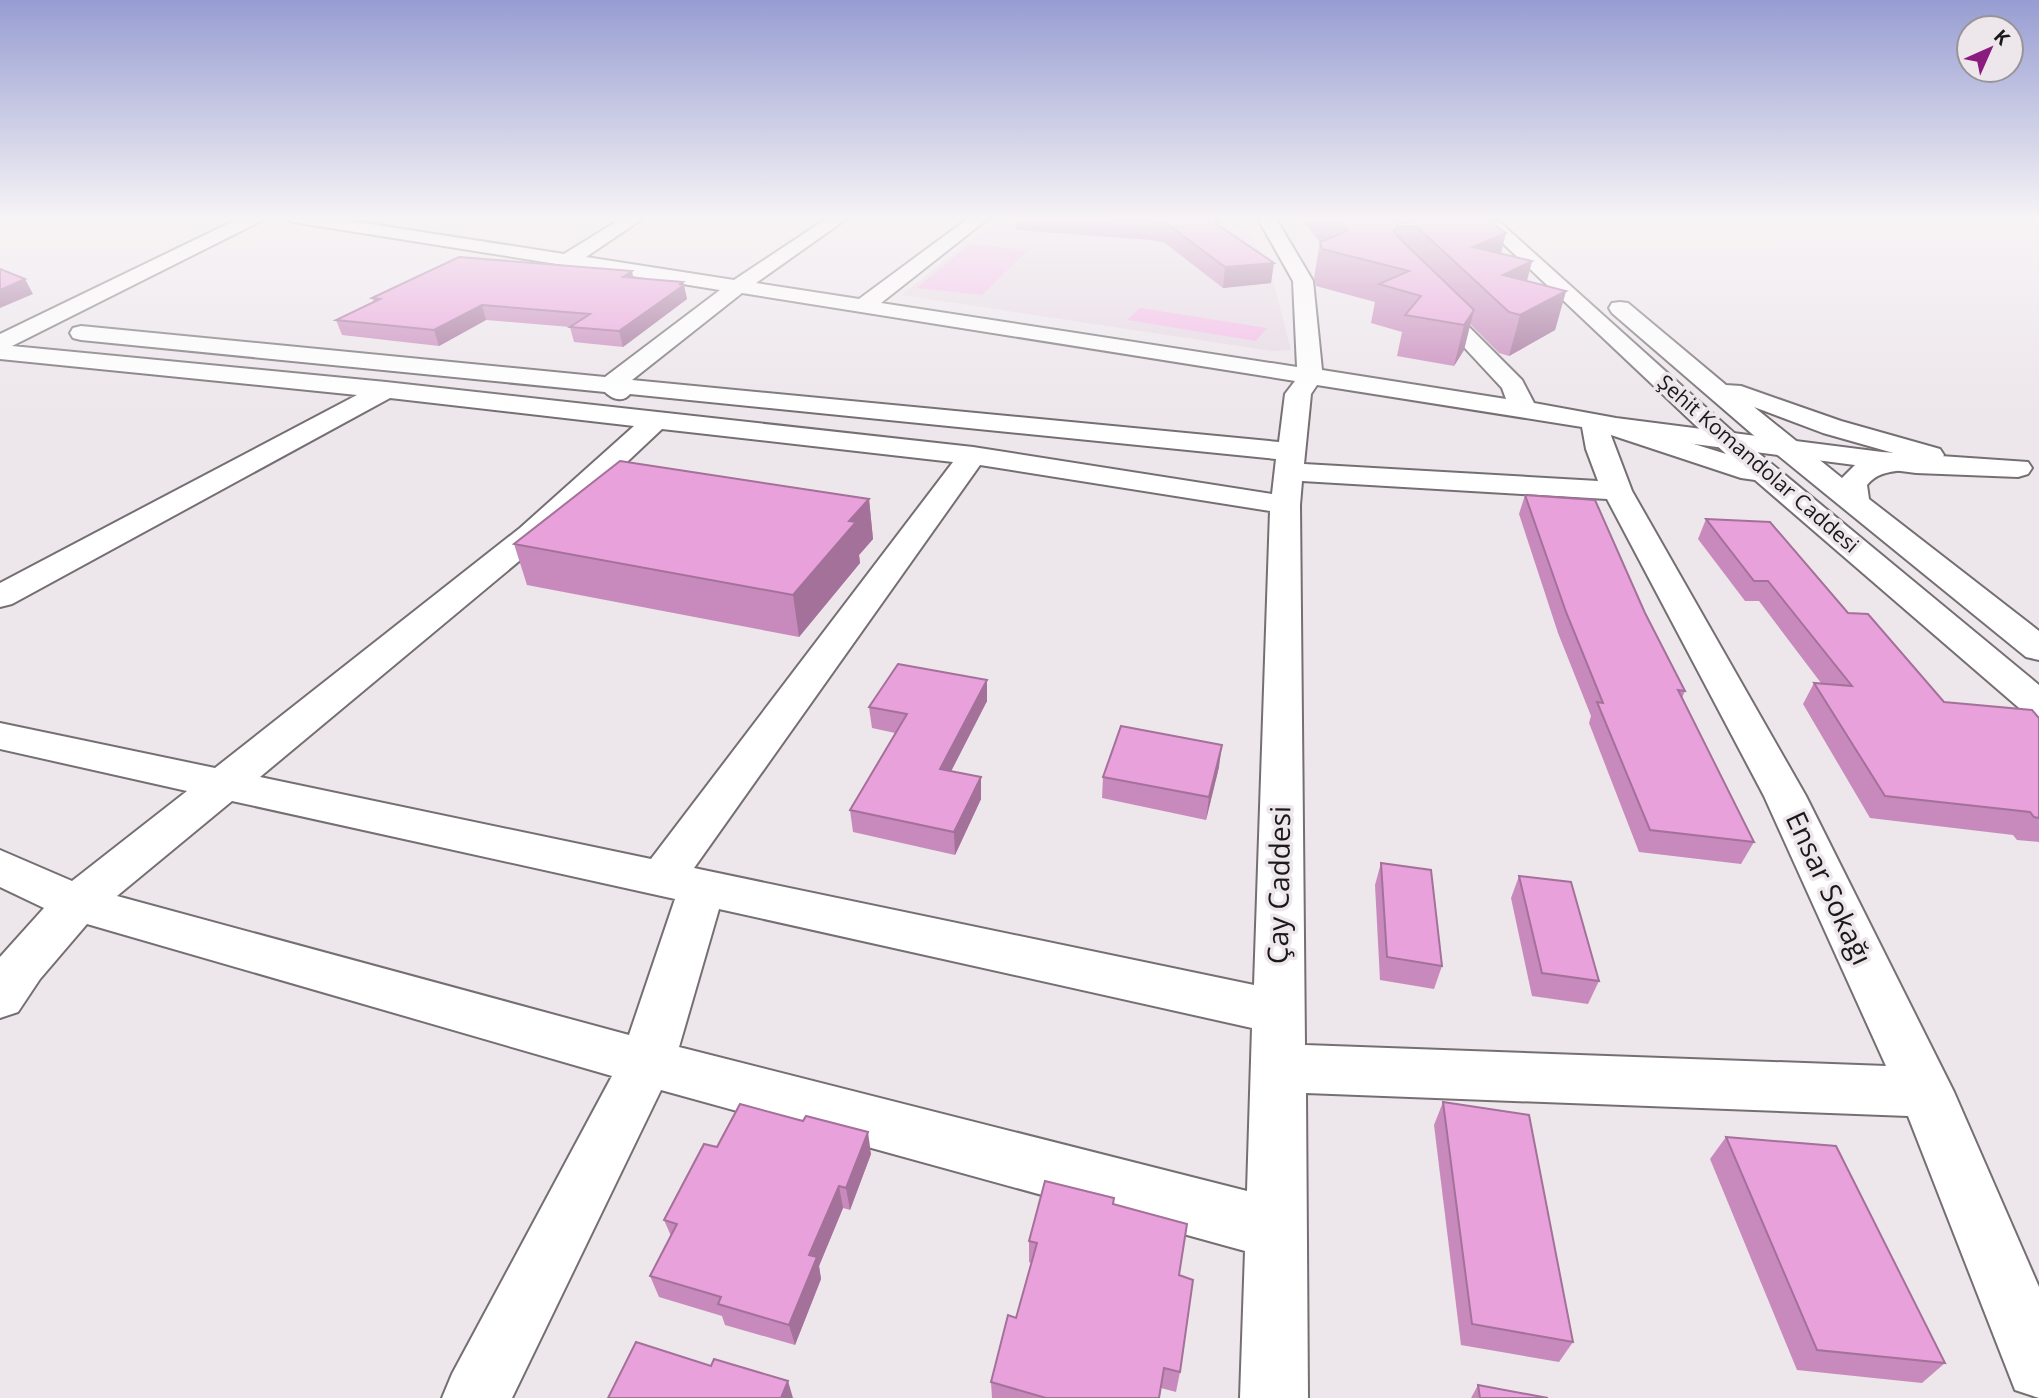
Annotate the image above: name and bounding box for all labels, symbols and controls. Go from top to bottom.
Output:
north arrow [1955,14,2025,84]
text: K [1988,23,2016,51]
street label: Şehit Komandolar Caddesi [1652,368,1865,558]
street label: Ensar Sokağı [1778,805,1882,970]
street label: Çay Caddesi [1258,806,1298,964]

